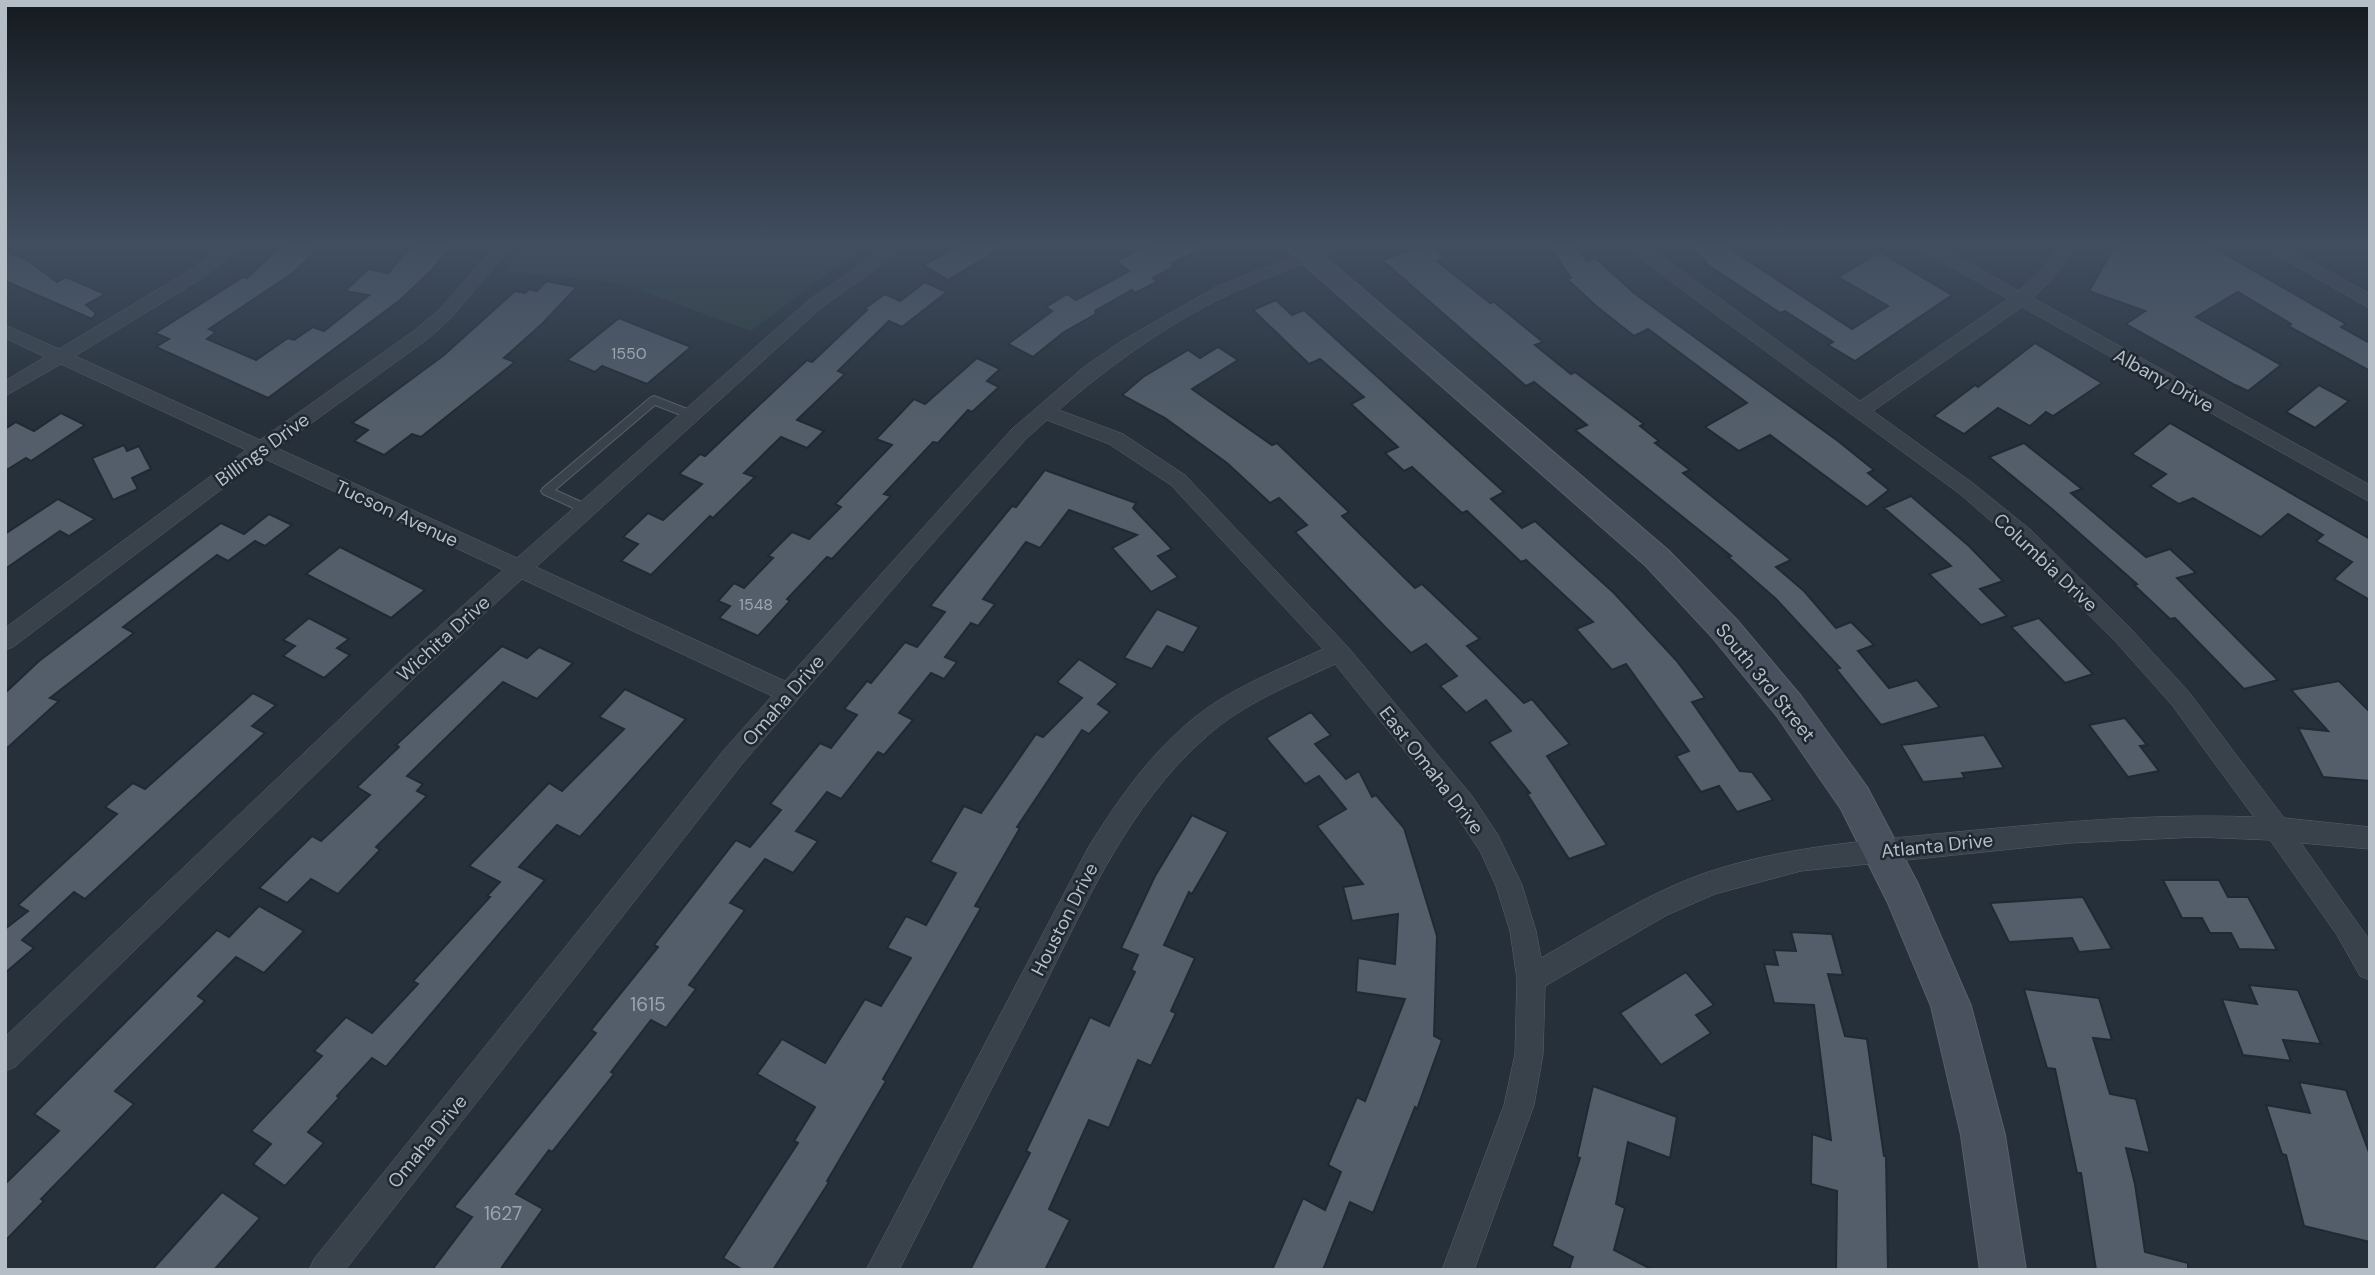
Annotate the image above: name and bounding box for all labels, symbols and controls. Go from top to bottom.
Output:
house number: 1550 [611,343,647,364]
street label: Albany Drive [2109,343,2218,418]
street label: Billings Drive [210,407,314,492]
street label: Tucson Avenue [331,474,462,553]
street label: Columbia Drive [1988,508,2103,617]
street label: Wichita Drive [391,590,495,687]
house number: 1548 [739,594,773,615]
street label: South 3rd Street [1710,618,1821,747]
street label: Omaha Drive [737,649,830,751]
street label: East Omaha Drive [1374,701,1489,839]
street label: Atlanta Drive [1880,827,1994,864]
street label: Houston Drive [1025,858,1104,980]
house number: 1615 [630,992,666,1017]
street label: Omaha Drive [382,1089,473,1193]
house number: 1627 [484,1201,522,1226]

